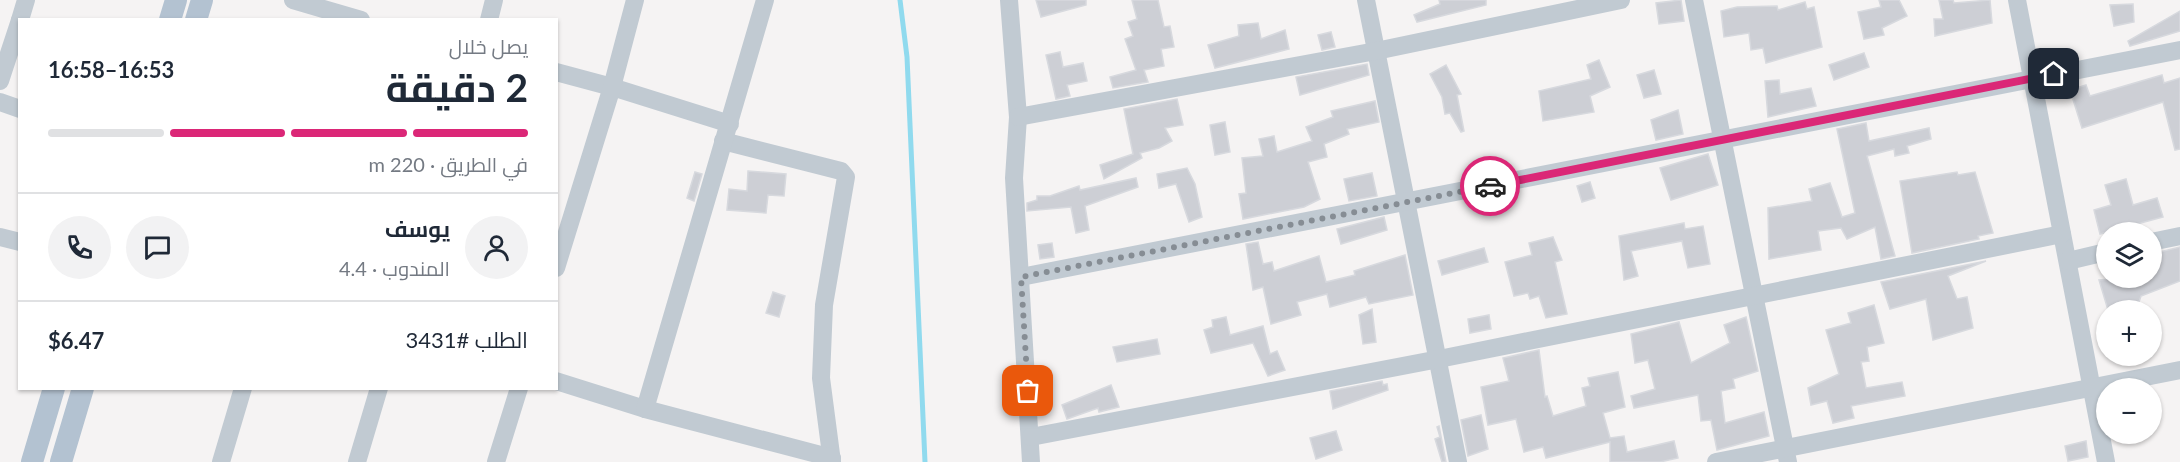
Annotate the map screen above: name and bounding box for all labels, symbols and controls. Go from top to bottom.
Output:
text: يصل خلال [449,34,528,58]
pin [2028,48,2079,99]
text: 16:53–16:58 [48,56,174,83]
icon: home [2037,57,2070,90]
text: 2 دقيقة [386,64,528,110]
text: في الطريق · 220 m [369,152,528,176]
courier [1460,156,1520,216]
icon: car [1474,170,1507,203]
text: يوسف [385,215,450,242]
button: phone [48,216,111,279]
button: chat [126,216,189,279]
button: person [465,216,528,279]
map controls [2096,222,2162,444]
button: layers [2096,222,2162,288]
text: المندوب · 4.4 [339,256,450,280]
button: + [2096,300,2162,366]
text: الطلب #3431 [405,326,528,353]
text: $6.47 [48,327,104,354]
pin [1002,365,1053,416]
icon: bag [1011,374,1044,407]
button: − [2096,378,2162,444]

